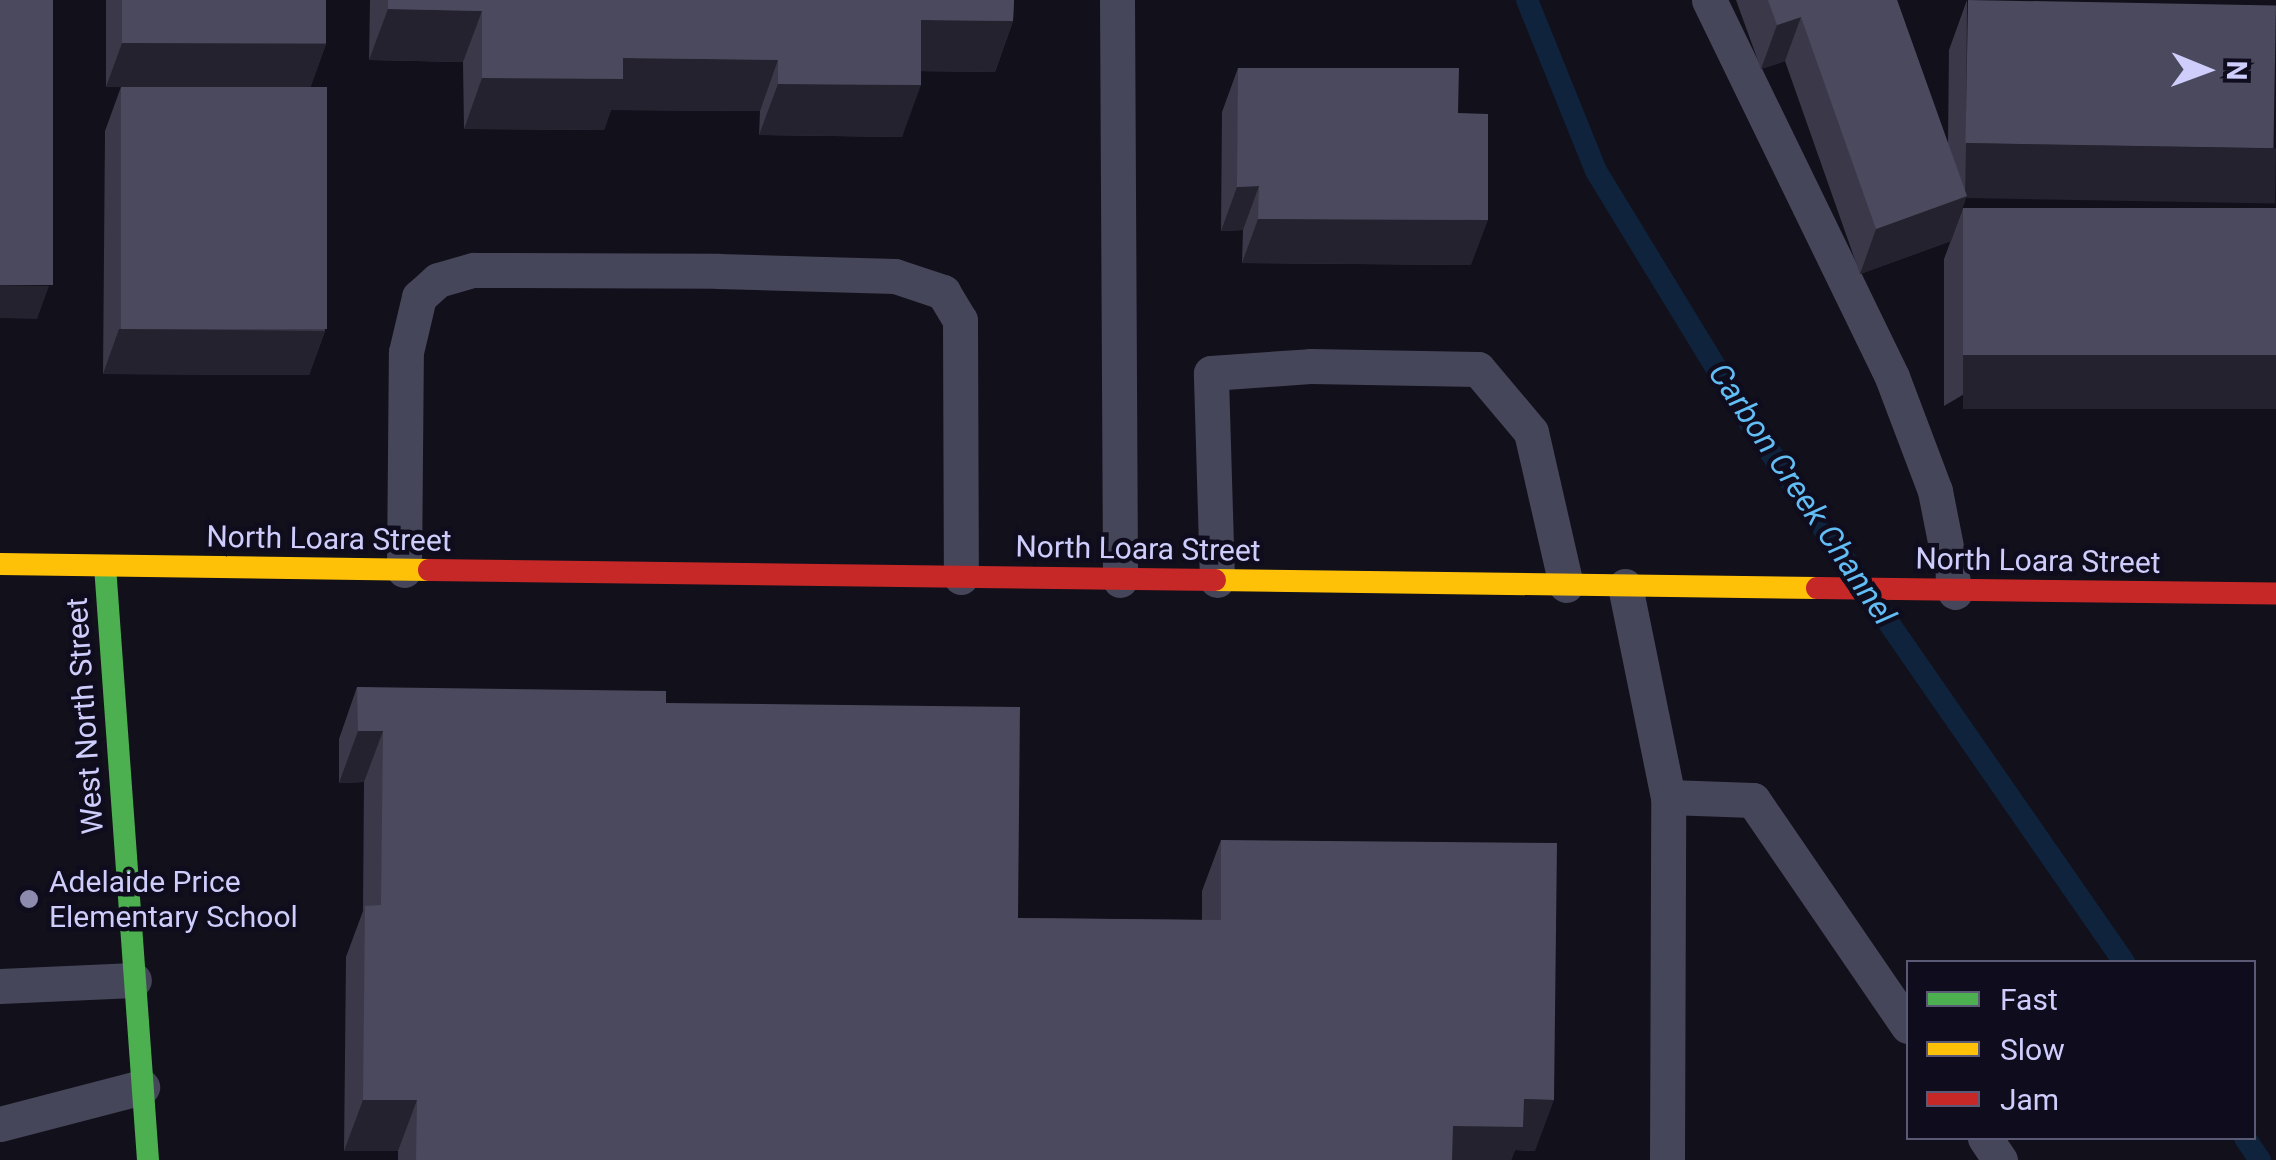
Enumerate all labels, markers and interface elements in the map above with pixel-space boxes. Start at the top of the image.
north arrow [2156,20,2256,120]
text: N [2220,60,2253,81]
water label: Carbon Creek Channel [1700,356,1904,632]
street label: North Loara Street [206,519,452,559]
street label: North Loara Street [1015,529,1261,569]
street label: North Loara Street [1915,541,2161,581]
street label: West North Street [59,596,111,836]
place label: Adelaide Price Elementary School [49,864,298,934]
marker: Adelaide Price Elementary School [18,888,40,910]
legend [1906,960,2256,1140]
text: Fast [2000,982,2058,1017]
text: Slow [2000,1032,2065,1067]
text: Jam [2000,1082,2059,1117]

